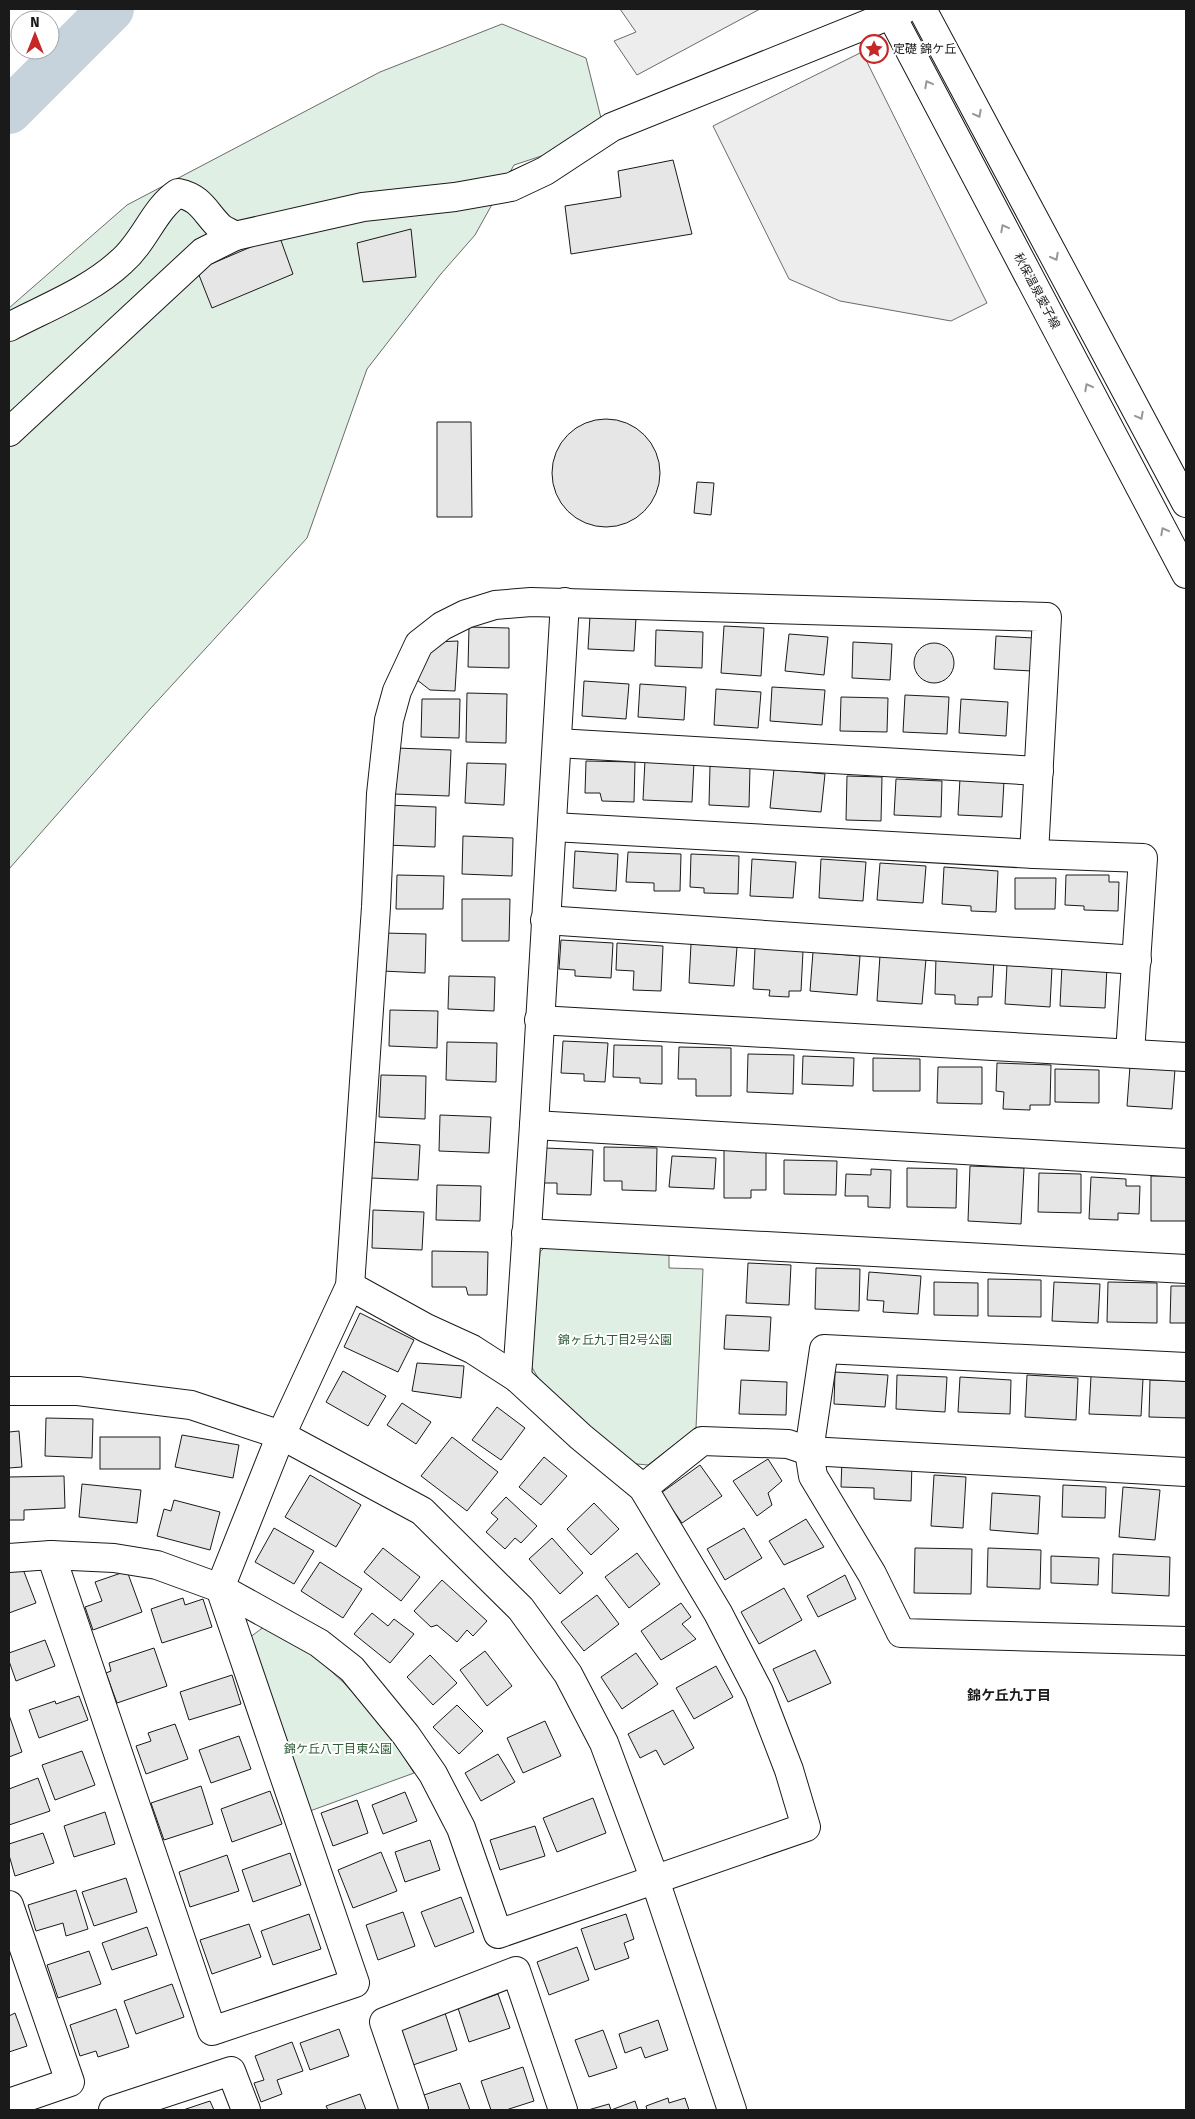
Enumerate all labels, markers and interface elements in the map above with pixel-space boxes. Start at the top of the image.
north arrow [10,10,60,60]
text: N [30,14,40,31]
place icon: 定礎 錦ケ丘 [859,34,889,64]
place label: 定礎 錦ケ丘 [893,42,956,56]
one-way arrow [924,80,934,89]
one-way arrow [972,108,982,117]
one-way arrow [1000,224,1010,233]
street label: 秋保温泉愛子線 [1011,251,1063,331]
one-way arrow [1049,252,1059,261]
one-way arrow [1084,383,1094,392]
one-way arrow [1133,410,1143,419]
one-way arrow [1160,527,1170,536]
park label: 錦ヶ丘九丁目2号公園 [558,1333,672,1347]
district label: 錦ケ丘九丁目 [967,1687,1051,1704]
park label: 錦ケ丘八丁目東公園 [284,1742,392,1756]

